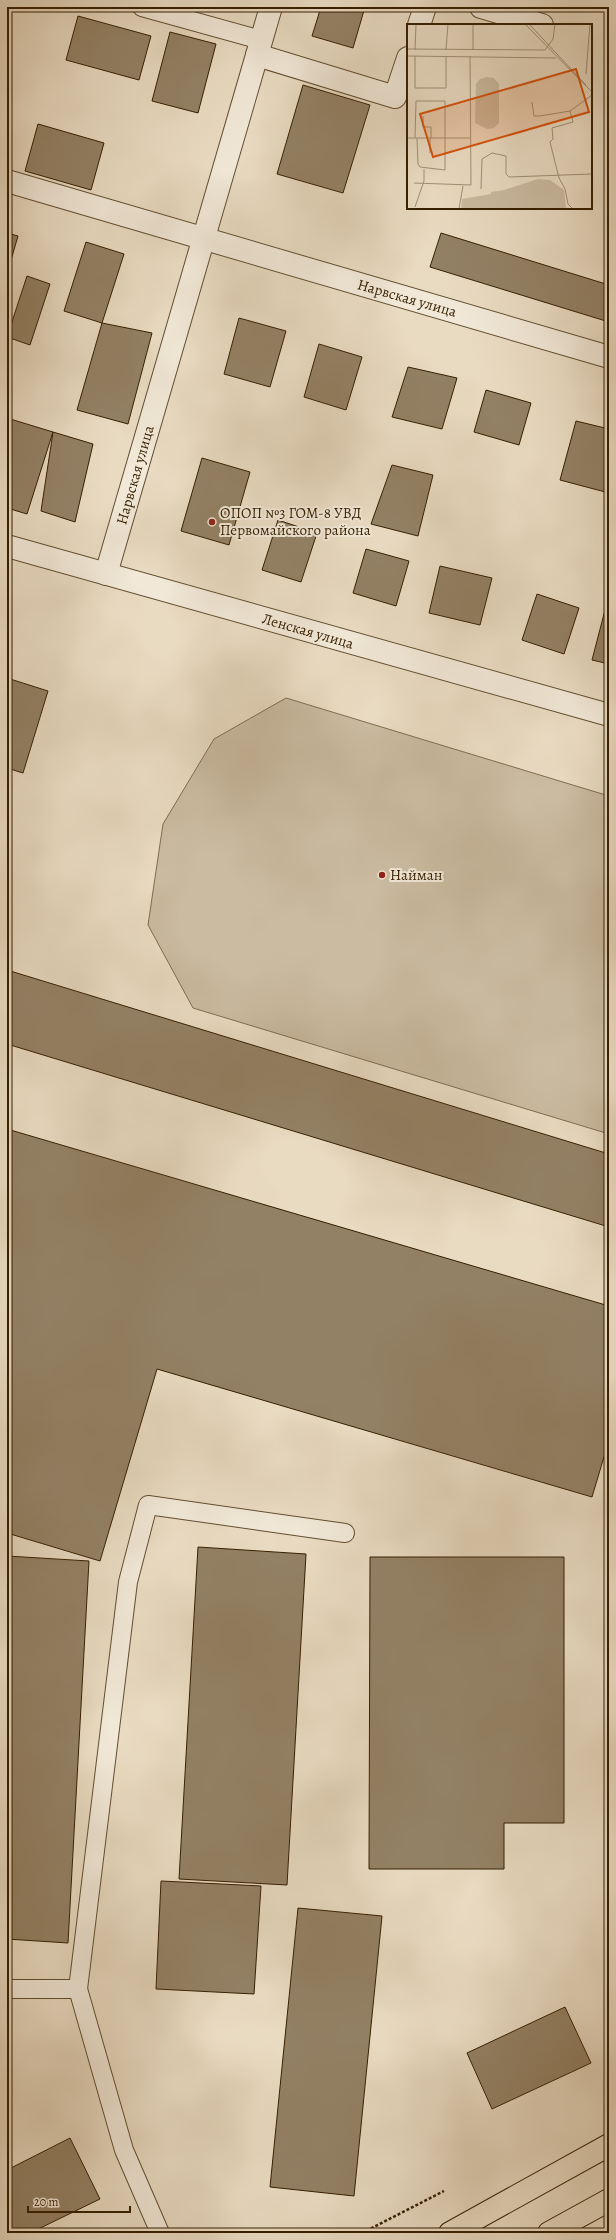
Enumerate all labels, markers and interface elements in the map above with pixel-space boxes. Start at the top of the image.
inset map [407,24,592,209]
street label: Нарвская улица [355,274,459,322]
street label: Нарвская улица [111,423,159,527]
place label: ОПОП №3 ГОМ-8 УВД Первомайского района [220,503,371,540]
marker: ОПОП №3 ГОМ-8 УВД Первомайского района [207,517,217,527]
street label: Ленская улица [260,608,356,654]
place label: Найман [390,865,443,885]
marker: Найман [377,870,387,880]
scale bar [28,2188,130,2214]
text: 20 m [34,2194,58,2210]

